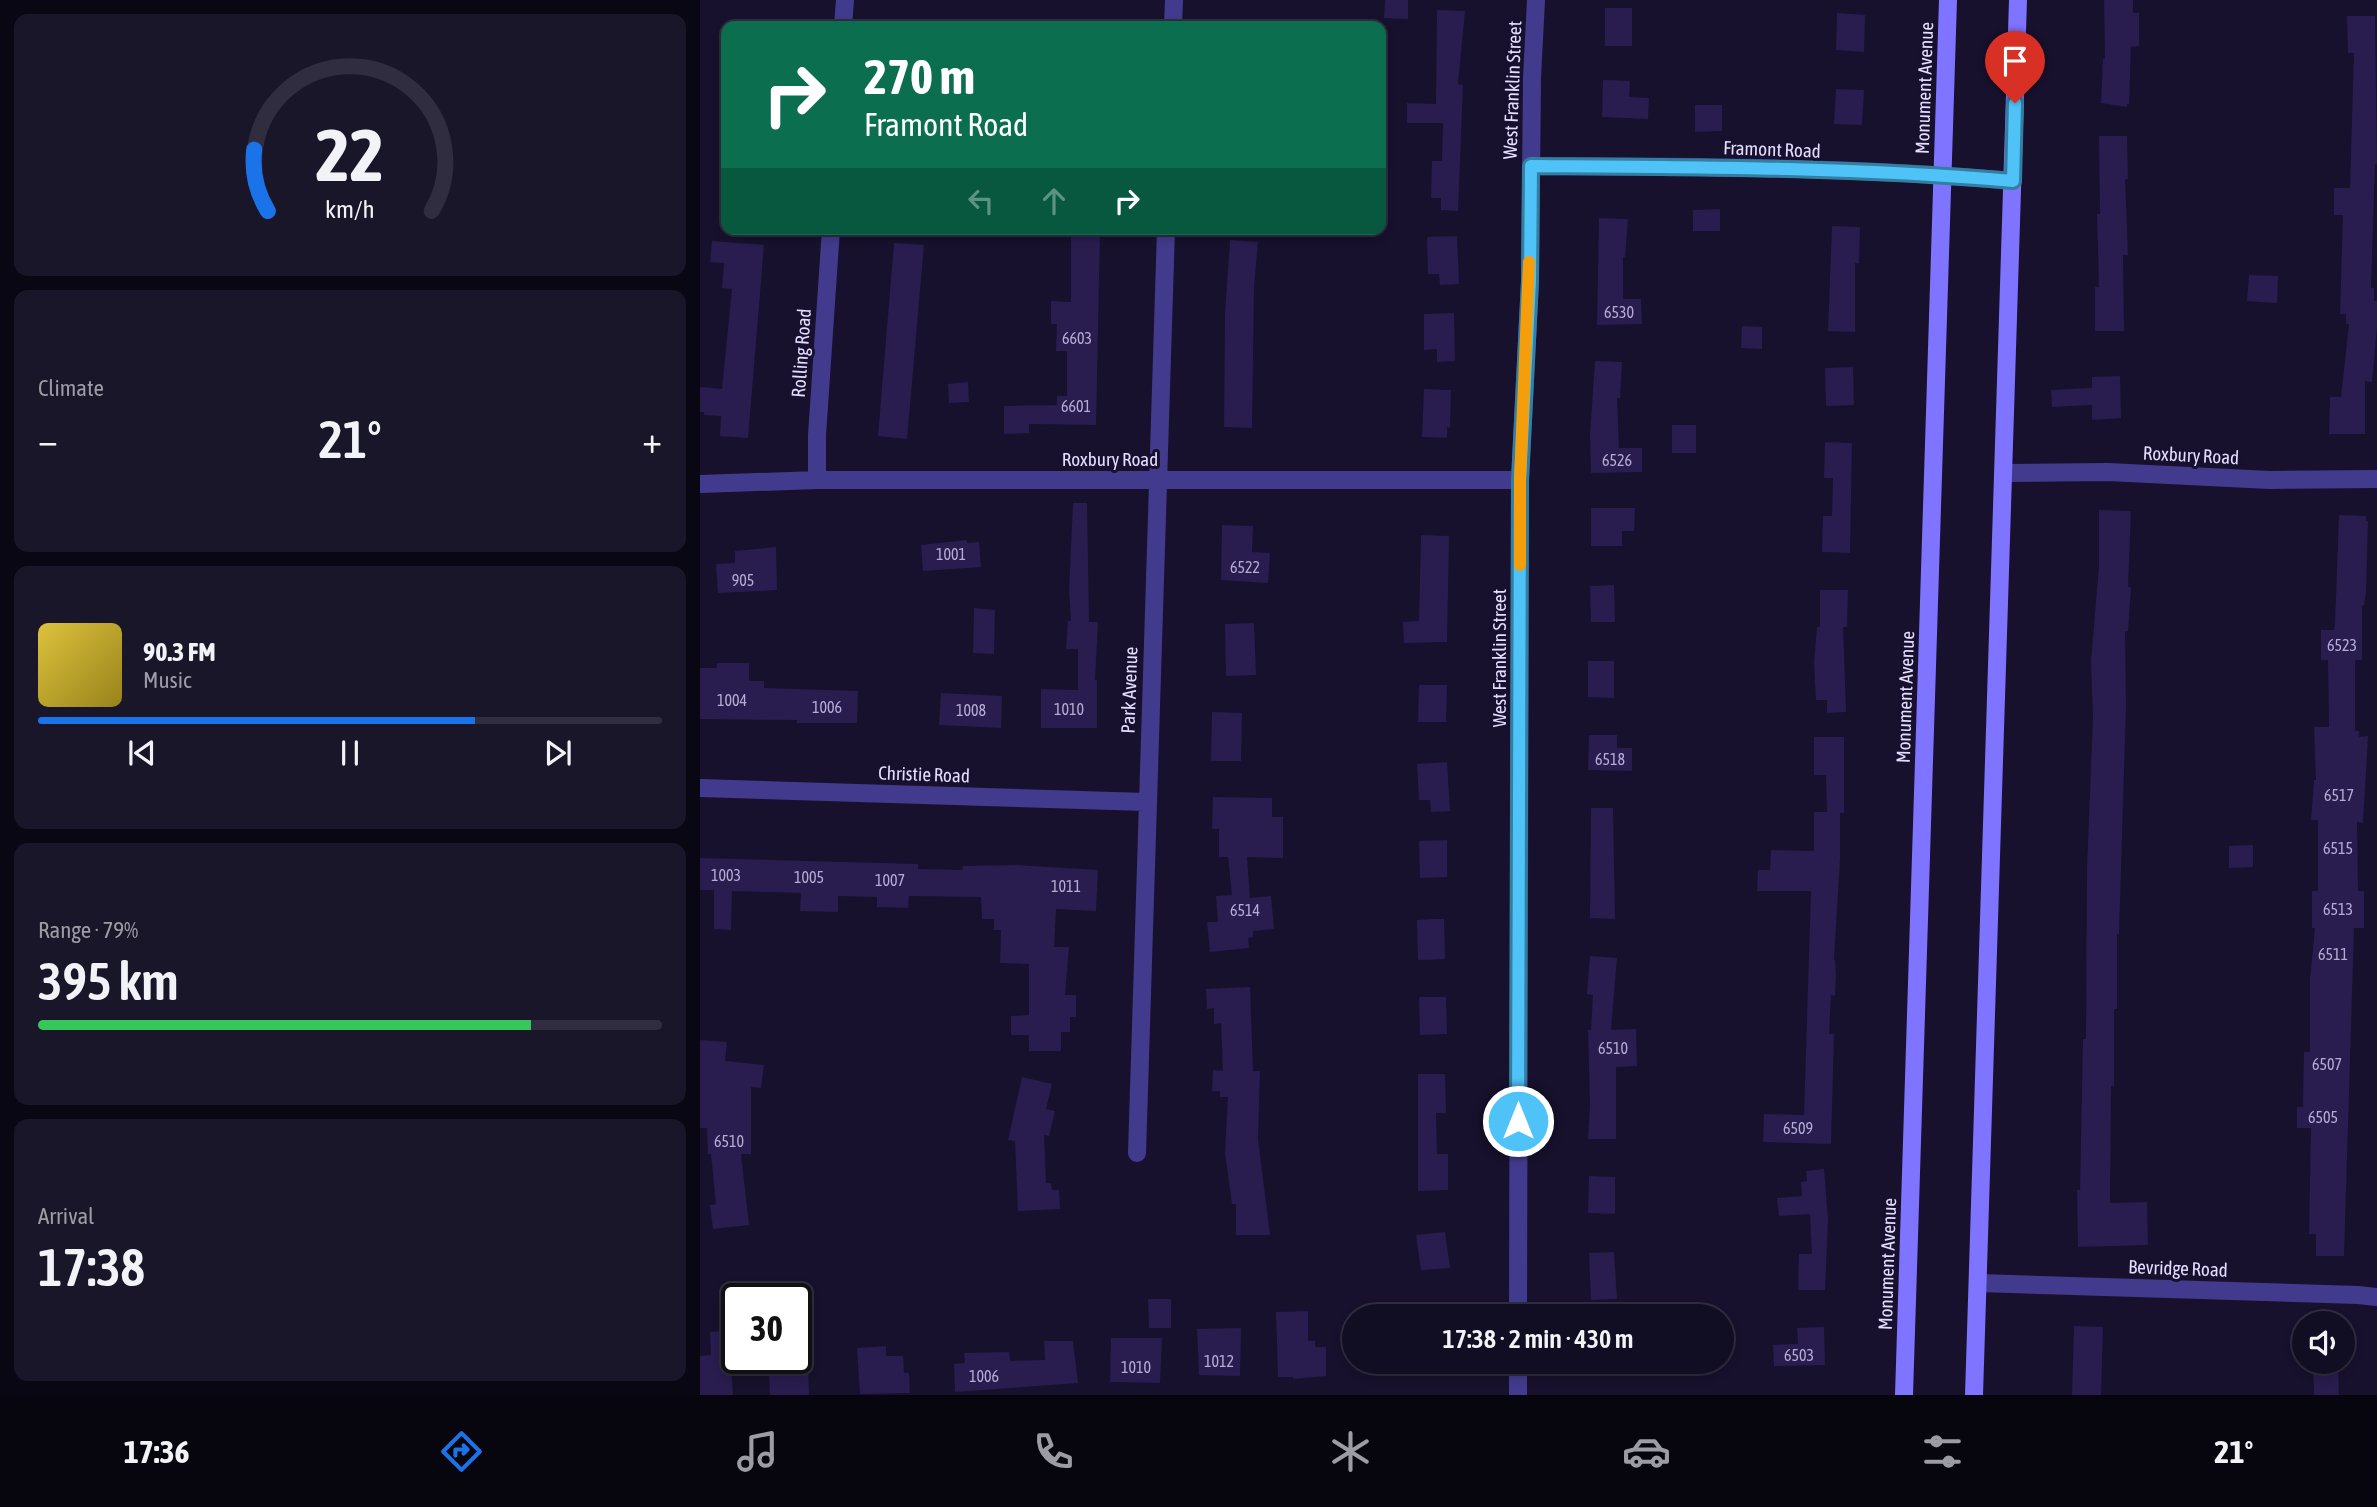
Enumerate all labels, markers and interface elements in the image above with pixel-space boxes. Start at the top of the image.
street label: West Franklin Street [1499,20,1525,160]
street label: Monument Avenue [1911,22,1937,154]
pin [1985,31,2045,103]
icon: arrive [1996,42,2034,80]
text: 270 m [864,48,975,104]
icon: right [749,49,840,140]
text: Framont Road [864,106,1028,143]
text: 22 [316,113,384,196]
street label: Framont Road [1723,136,1821,162]
icon: left [962,182,1000,220]
icon: ahead [1035,182,1073,220]
icon: right [1108,182,1146,220]
text: km/h [325,195,375,223]
house number: 6530 [1604,303,1634,321]
street label: Rolling Road [787,308,815,398]
house number: 6603 [1062,329,1092,347]
text: Climate [38,375,104,401]
house number: 6601 [1061,397,1091,415]
text: 21° [318,409,382,469]
text: − [38,418,58,461]
text: + [642,418,662,461]
street label: Roxbury Road [2142,441,2240,469]
street label: Roxbury Road [1062,448,1158,470]
house number: 6526 [1602,451,1632,469]
house number: 1001 [936,545,966,563]
house number: 6522 [1230,558,1260,576]
house number: 905 [732,571,754,589]
street label: West Franklin Street [1488,589,1510,727]
street label: Monument Avenue [1892,631,1918,763]
house number: 6523 [2327,636,2357,654]
text: 90.3 FM [143,637,216,667]
street label: Park Avenue [1116,646,1142,734]
text: Music [143,667,191,693]
house number: 1004 [717,691,747,709]
house number: 1006 [812,698,842,716]
house number: 1010 [1054,700,1084,718]
house number: 1008 [956,701,986,719]
icon: previous [123,734,161,772]
icon: pause [331,734,369,772]
icon: next [539,734,577,772]
house number: 6518 [1595,750,1625,768]
street label: Christie Road [878,761,970,787]
house number: 6517 [2324,786,2354,804]
house number: 6515 [2323,839,2353,857]
house number: 1003 [711,866,741,884]
house number: 1005 [794,868,824,886]
house number: 1007 [875,871,905,889]
house number: 1011 [1051,877,1081,895]
house number: 6513 [2323,900,2353,918]
house number: 6514 [1230,901,1260,919]
text: Range · 79% [38,917,138,943]
house number: 6511 [2318,945,2348,963]
text: 395 km [38,951,179,1011]
house number: 6510 [1598,1039,1628,1057]
house number: 6507 [2312,1055,2342,1073]
position arrow [1481,1084,1555,1158]
house number: 6505 [2308,1108,2338,1126]
house number: 6509 [1783,1119,1813,1137]
house number: 6510 [714,1132,744,1150]
street label: Monument Avenue [1874,1198,1900,1330]
text: Arrival [38,1203,94,1229]
text: 17:38 [38,1237,145,1297]
street label: Bevridge Road [2128,1255,2228,1281]
speed limit sign: 30 [721,1283,812,1374]
map controls [2292,1311,2355,1374]
button: sound [2292,1311,2355,1374]
text: 17:38 · 2 min · 430 m [1443,1324,1633,1354]
house number: 6503 [1784,1346,1814,1364]
house number: 1012 [1204,1352,1234,1370]
house number: 1010 [1121,1358,1151,1376]
house number: 1006 [969,1367,999,1385]
icon: directions [437,1427,486,1476]
icon: music [733,1427,782,1476]
icon: phone [1029,1427,1078,1476]
icon: climate [1326,1427,1375,1476]
icon: car [1622,1427,1671,1476]
icon: filters [1918,1427,1967,1476]
text: 17:36 [124,1433,189,1470]
text: 21° [2214,1433,2253,1470]

